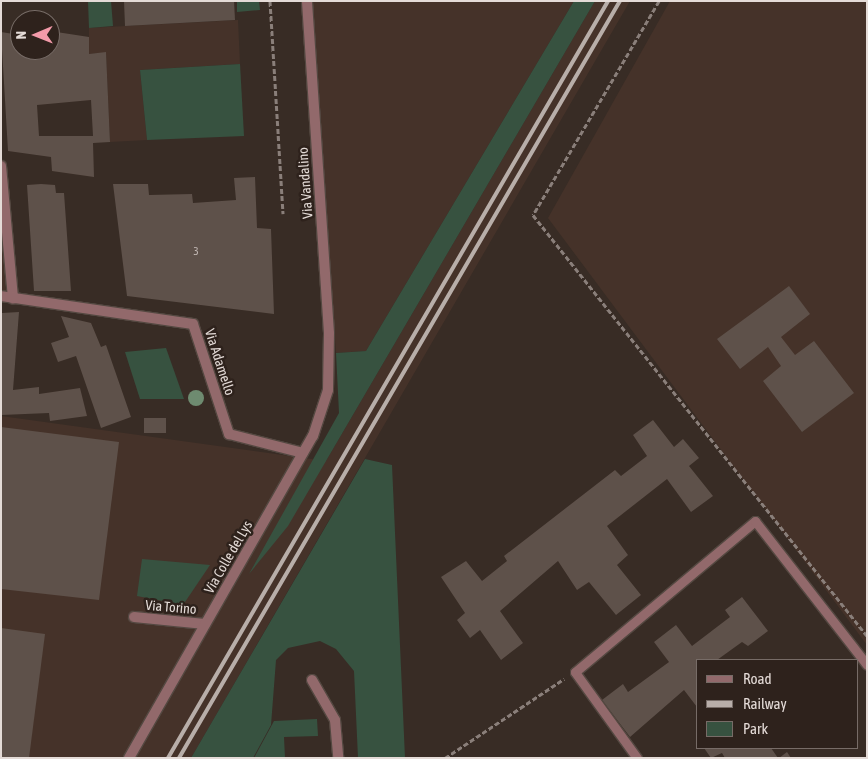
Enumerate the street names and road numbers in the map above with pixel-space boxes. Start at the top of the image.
street label: Via Vandalino [294,147,316,219]
street label: Via Adamello [201,327,239,397]
street label: Via Colle del Lys [200,518,256,596]
street label: Via Torino [145,596,197,618]

